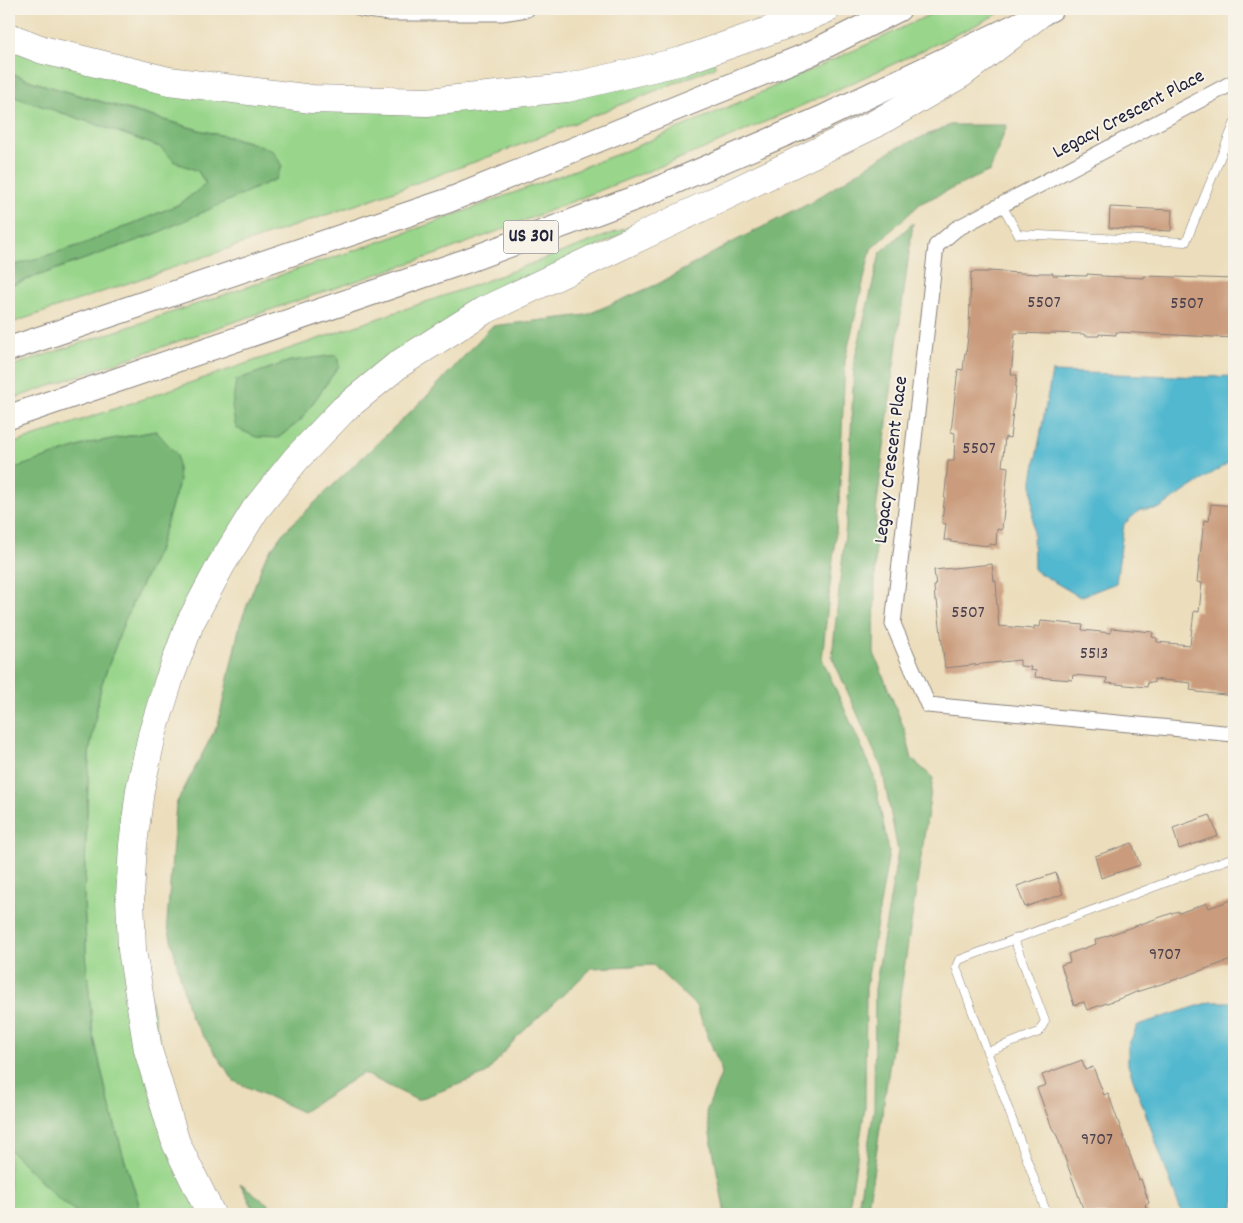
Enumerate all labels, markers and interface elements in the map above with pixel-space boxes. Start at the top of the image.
street label: Legacy Crescent Place [1048,63,1210,167]
road number: US 301 [504,220,558,253]
house number: 5507 [1027,291,1061,316]
house number: 5507 [1170,292,1204,317]
street label: Legacy Crescent Place [868,374,916,545]
house number: 5507 [962,437,996,462]
house number: 5507 [951,601,985,626]
house number: 5513 [1080,642,1108,667]
house number: 9707 [1149,943,1181,968]
house number: 9707 [1081,1128,1113,1153]

